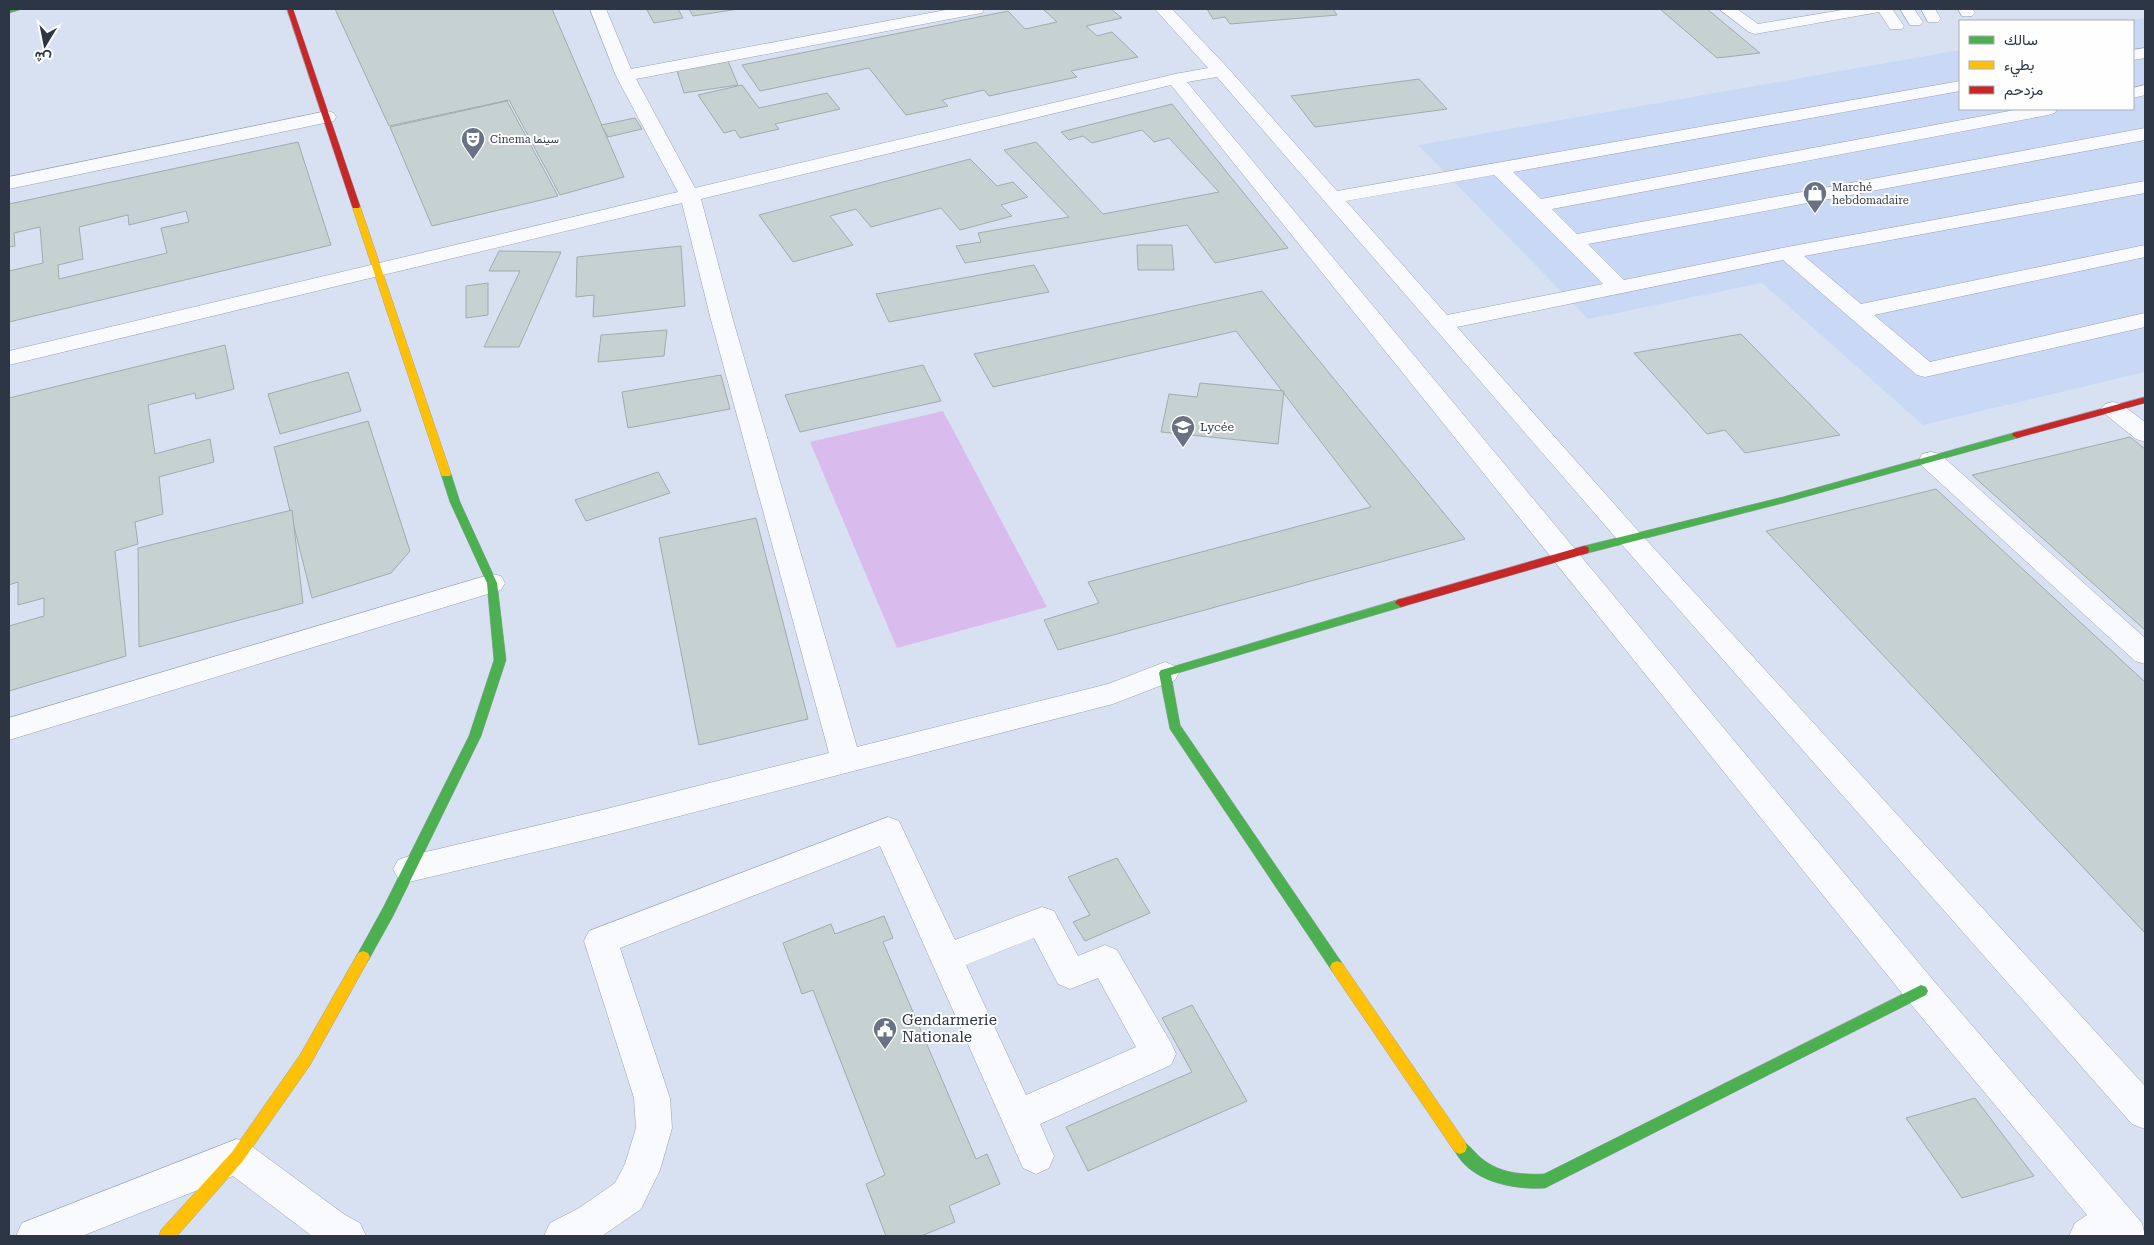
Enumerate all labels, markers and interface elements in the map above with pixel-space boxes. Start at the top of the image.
north arrow [20,20,70,70]
legend [1959,20,2134,110]
text: سالك [2004,31,2038,49]
text: ش [33,47,53,67]
text: بطيء [2004,56,2034,78]
text: مزدحم [2004,81,2043,100]
theatre icon: Cinema سينما [460,126,486,160]
place label: Cinema سينما [490,133,559,146]
shop icon: Marché hebdomadaire [1802,180,1828,214]
place label: Marché hebdomadaire [1832,181,1909,207]
school or university icon: Lycée [1170,414,1196,448]
place label: Lycée [1200,420,1234,434]
place label: Gendarmerie Nationale [902,1011,997,1046]
public building icon: Gendarmerie Nationale [872,1016,898,1050]

